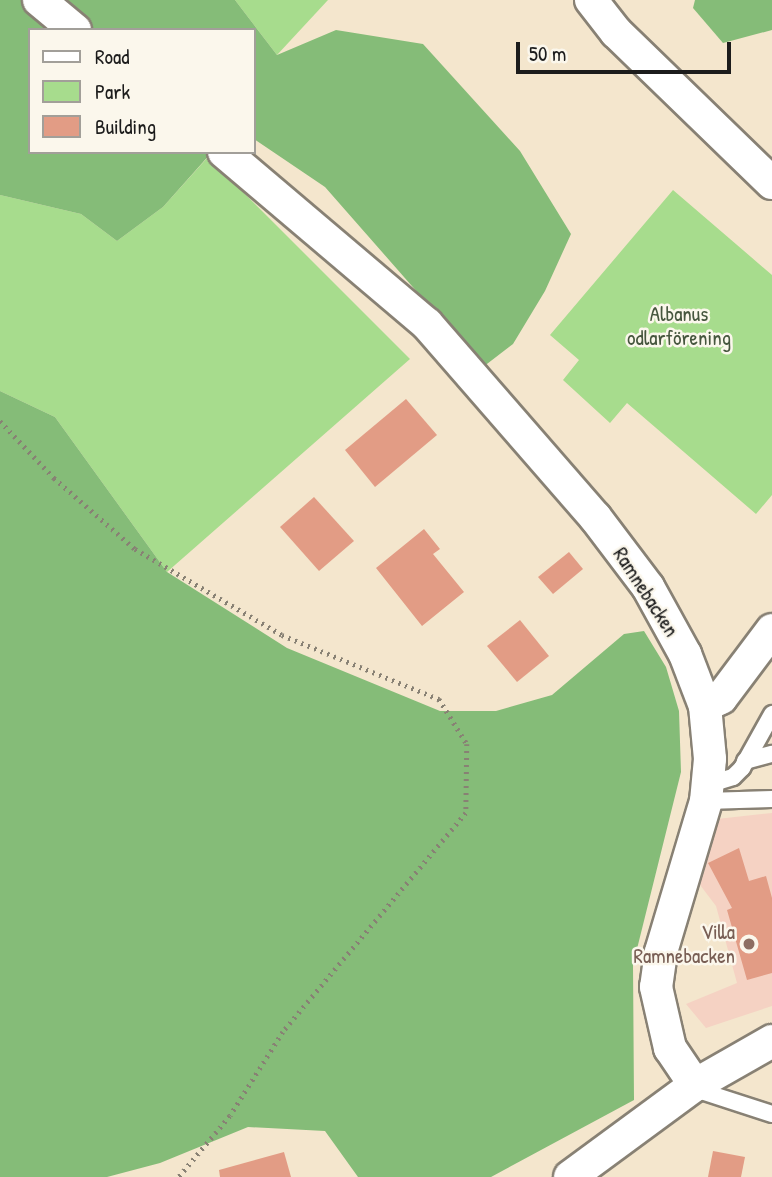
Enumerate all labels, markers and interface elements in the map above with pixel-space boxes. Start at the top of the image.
legend [28,28,256,154]
scale bar [520,28,735,72]
text: 50 m [529,39,566,68]
text: Road [95,42,129,71]
text: Park [95,77,130,106]
text: Building [95,112,156,141]
park label: Albanus odlarförening [627,301,731,351]
street label: Ramnebacken [608,543,684,641]
place label: Villa Ramnebacken [634,919,735,969]
marker: Villa Ramnebacken [741,936,757,952]

